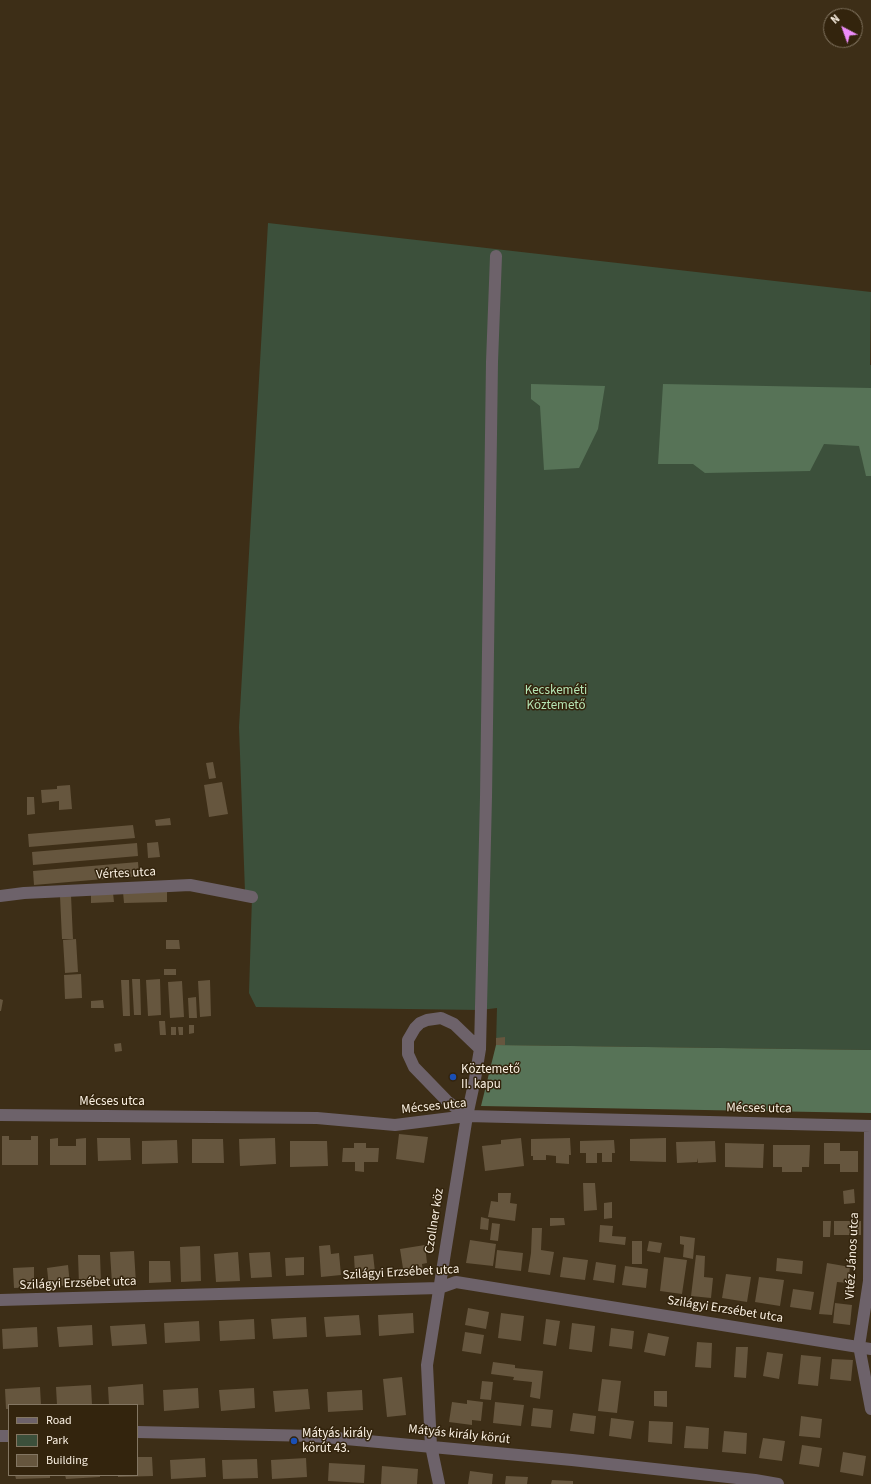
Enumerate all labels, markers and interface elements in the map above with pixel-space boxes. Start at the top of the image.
north arrow [823,8,863,48]
text: N [828,11,843,27]
park label: Kecskeméti Köztemető [525,683,587,714]
street label: Vértes utca [96,865,156,883]
place label: Köztemető II. kapu [461,1062,520,1093]
marker: Köztemető II. kapu [448,1072,458,1082]
street label: Mécses utca [79,1094,145,1110]
street label: Mécses utca [401,1096,467,1118]
street label: Mécses utca [726,1101,792,1117]
street label: Czollner köz [422,1187,448,1255]
street label: Vitéz János utca [843,1212,863,1300]
street label: Szilágyi Erzsébet utca [342,1262,460,1284]
street label: Szilágyi Erzsébet utca [19,1274,137,1294]
street label: Szilágyi Erzsébet utca [666,1293,784,1327]
legend [8,1404,138,1476]
text: Road [46,1412,72,1429]
street label: Mátyás király körút [407,1422,511,1448]
place label: Mátyás király körút 43. [302,1426,372,1457]
text: Park [46,1432,68,1449]
marker: Mátyás király körút 43. [289,1436,299,1446]
text: Building [46,1452,88,1469]

